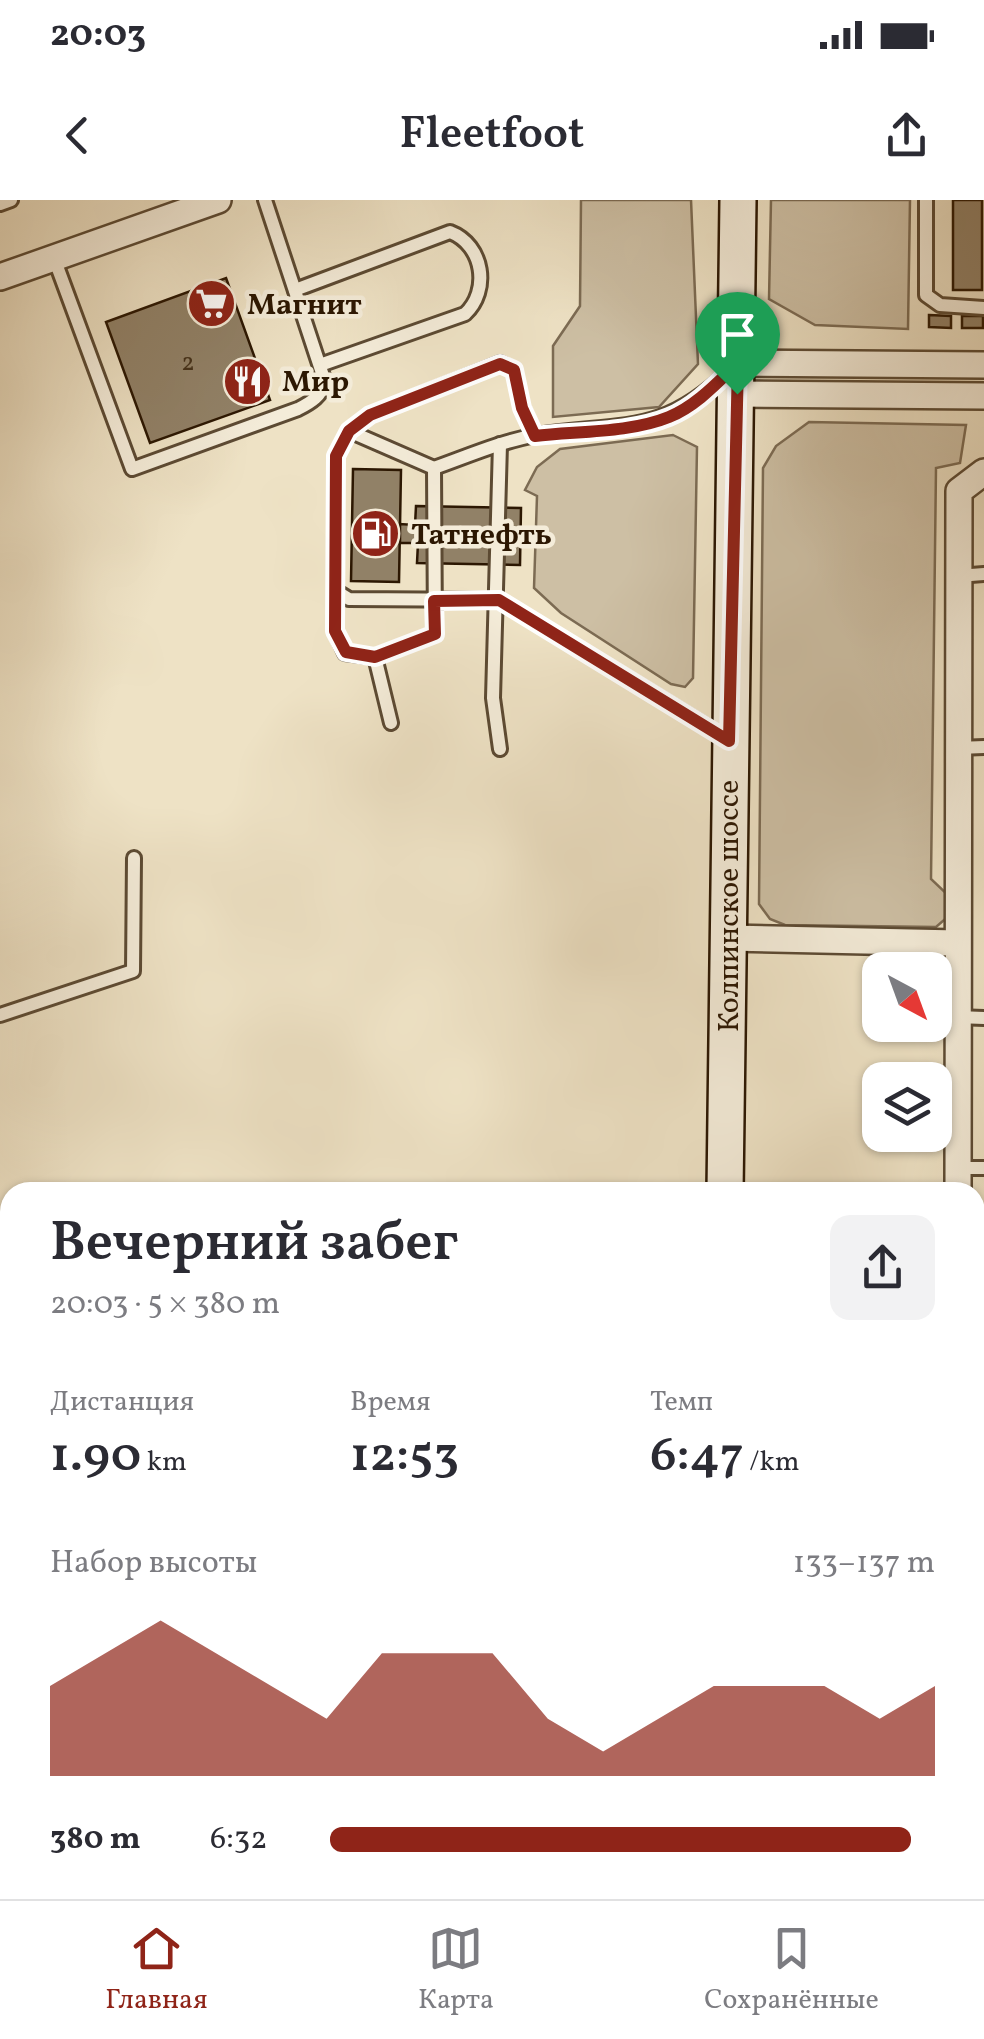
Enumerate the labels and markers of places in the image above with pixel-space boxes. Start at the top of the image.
supermarket icon: Магнит [186,278,238,330]
place label: Магнит [247,285,362,327]
pin [695,292,780,395]
restaurant icon: Мир [221,355,273,407]
place label: Мир [282,362,349,404]
fuel station icon: Татнефть [350,508,402,560]
place label: Татнефть [411,515,552,557]

